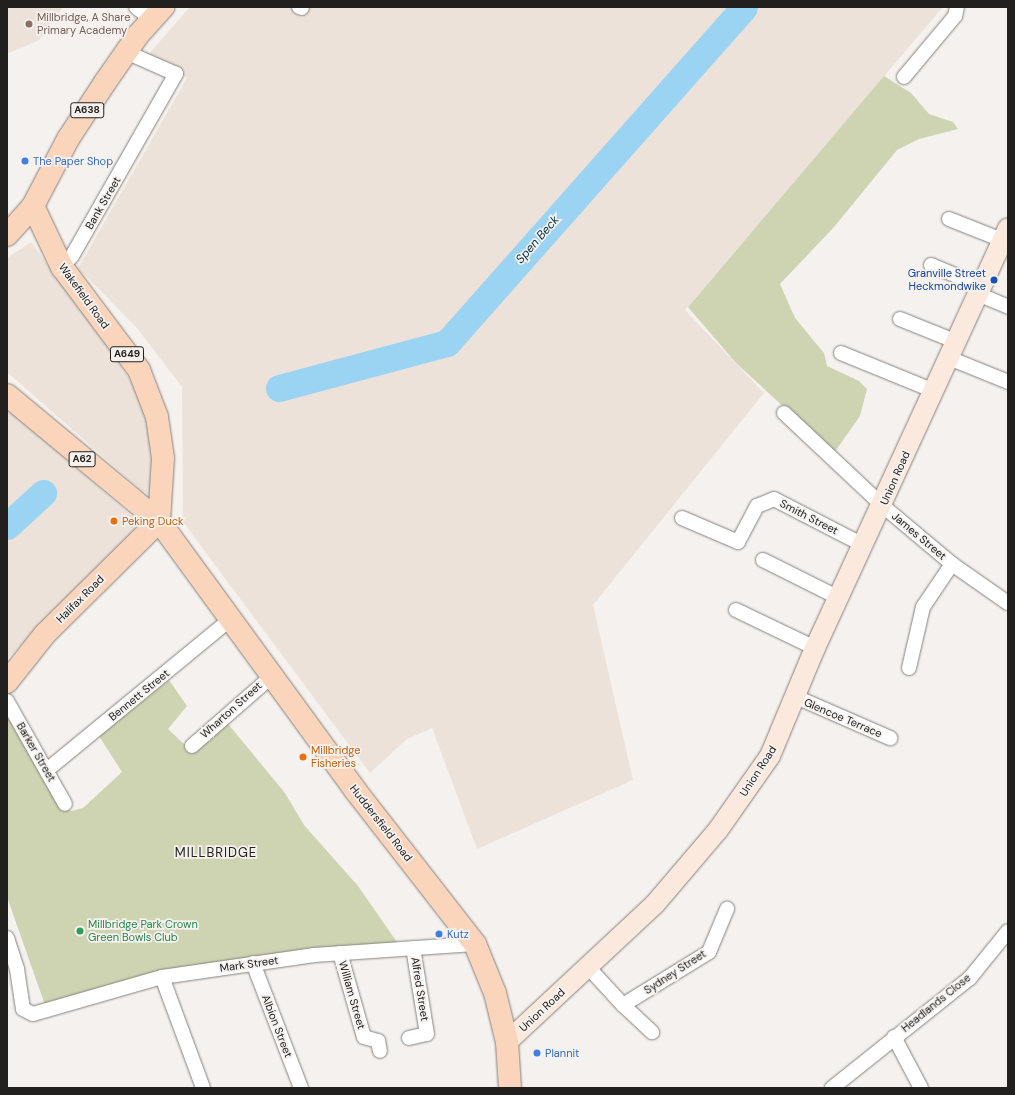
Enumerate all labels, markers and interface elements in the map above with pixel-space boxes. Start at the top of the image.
place label: Millbridge, A Share Primary Academy [37,11,130,37]
marker: Millbridge, A Share Primary Academy [24,19,34,29]
road number: A638 [70,102,104,118]
place label: The Paper Shop [33,154,113,168]
marker: The Paper Shop [20,156,30,166]
street label: Bank Street [83,174,123,232]
water label: Spen Beck [513,213,563,267]
street label: Wakefield Road [56,261,112,331]
place label: Granville Street Heckmondwike [908,267,986,293]
marker: Granville Street Heckmondwike [989,275,999,285]
road number: A649 [110,346,144,362]
street label: Union Road [877,449,913,507]
road number: A62 [68,451,96,467]
street label: Smith Street [778,497,840,537]
street label: James Street [889,509,949,563]
place label: Peking Duck [122,514,184,528]
marker: Peking Duck [109,516,119,526]
street label: Halifax Road [53,572,107,626]
street label: Bennett Street [106,666,172,724]
street label: Wharton Street [198,679,264,741]
street label: Glencoe Terrace [802,696,884,740]
street label: Barker Street [14,720,58,784]
street label: Union Road [737,743,779,799]
place label: Millbridge Fisheries [311,744,360,770]
marker: Millbridge Fisheries [298,752,308,762]
street label: Huddersfield Road [347,782,415,864]
district label: MILLBRIDGE [175,845,257,861]
place label: Millbridge Park Crown Green Bowls Club [88,918,198,944]
marker: Millbridge Park Crown Green Bowls Club [75,926,85,936]
place label: Kutz [447,927,469,941]
marker: Kutz [434,929,444,939]
street label: Sydney Street [641,947,709,997]
street label: Mark Street [219,953,279,975]
street label: Alfred Street [408,956,432,1022]
street label: William Street [336,959,368,1031]
street label: Headlands Close [899,971,973,1035]
street label: Union Road [516,986,568,1034]
street label: Albion Street [259,993,295,1059]
place label: Plannit [545,1046,579,1060]
marker: Plannit [532,1048,542,1058]

